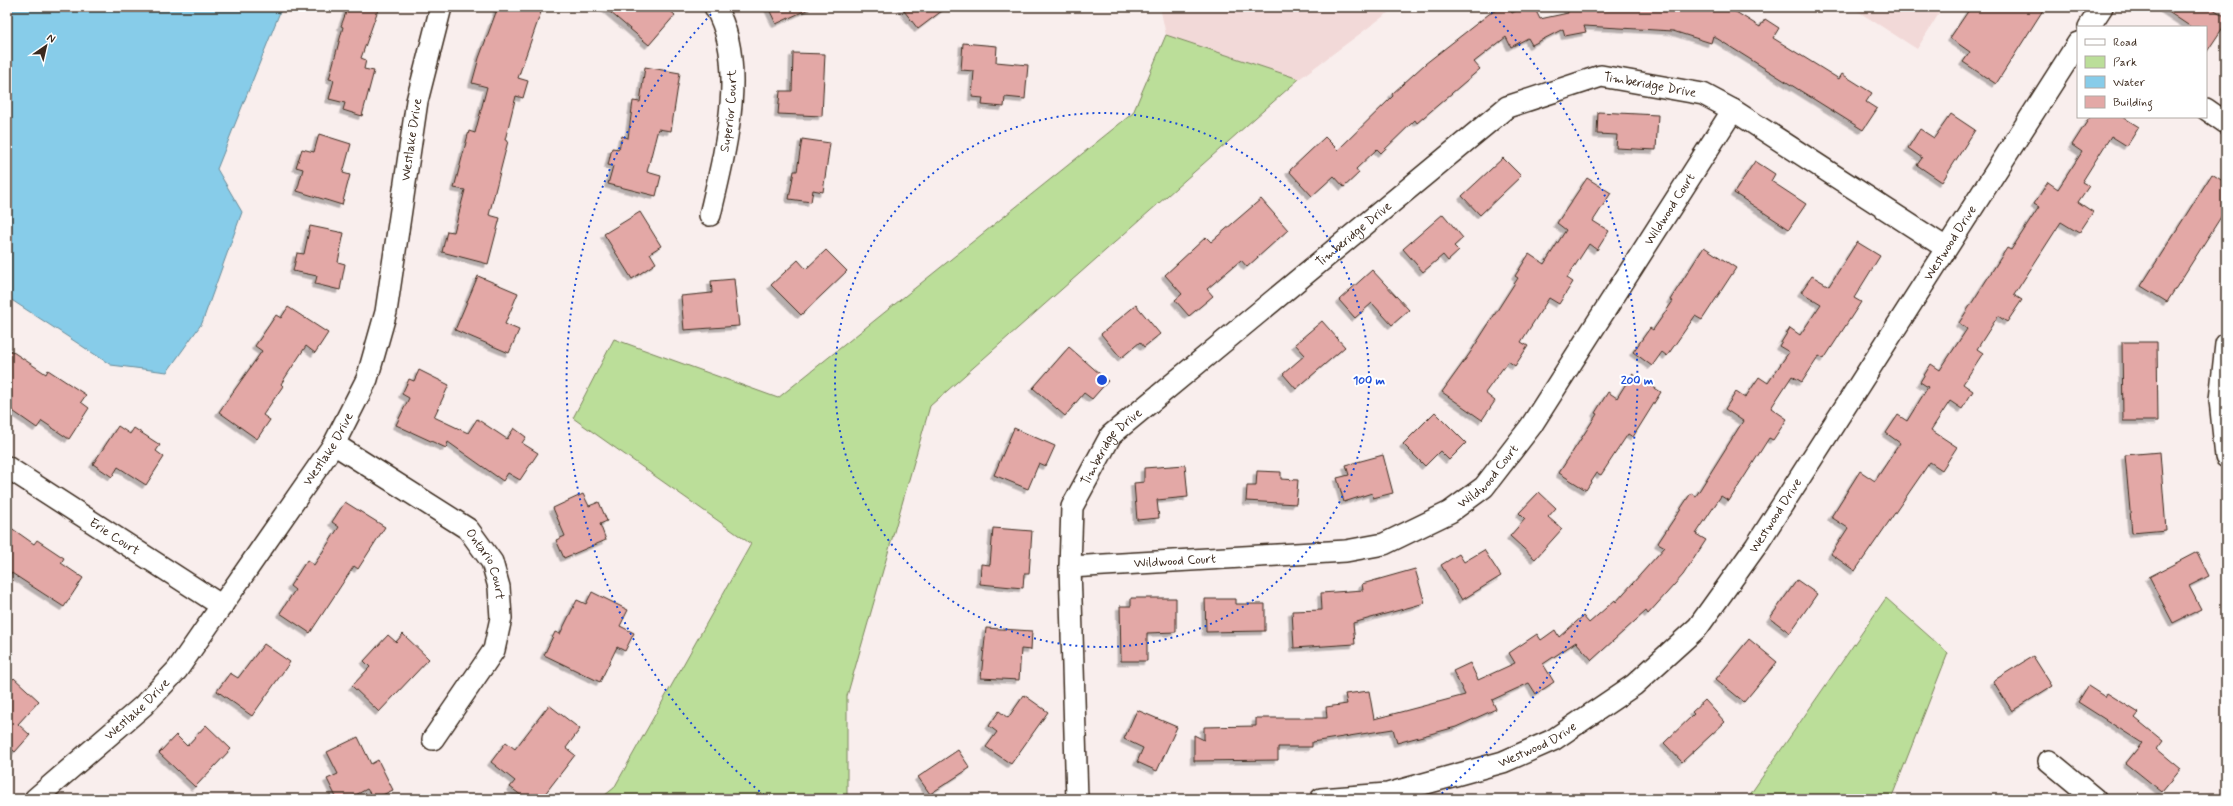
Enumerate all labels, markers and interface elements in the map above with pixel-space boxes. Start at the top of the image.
north arrow [26,26,66,66]
legend [2077,26,2207,118]
text: N [44,31,58,46]
text: Road [2113,35,2137,51]
text: Park [2113,55,2137,71]
street label: Timberidge Drive [1602,68,1698,101]
street label: Superior Court [716,69,741,153]
text: Water [2113,75,2145,91]
text: Building [2113,95,2153,112]
street label: Westlake Drive [397,97,426,182]
street label: Wildwood Court [1640,170,1699,248]
street label: Timberidge Drive [1312,198,1395,271]
street label: Westwood Drive [1920,202,1980,284]
centre of rings [1095,373,1109,387]
text: 100 m [1353,373,1386,389]
text: 200 m [1621,373,1654,389]
street label: Timberidge Drive [1077,404,1146,488]
street label: Westlake Drive [299,409,357,489]
street label: Wildwood Court [1454,441,1522,512]
street label: Westwood Drive [1745,475,1806,557]
street label: Erie Court [86,514,143,559]
street label: Ontario Court [462,525,508,600]
street label: Wildwood Court [1133,550,1217,572]
street label: Westlake Drive [101,675,173,744]
street label: Westwood Drive [1495,718,1580,772]

